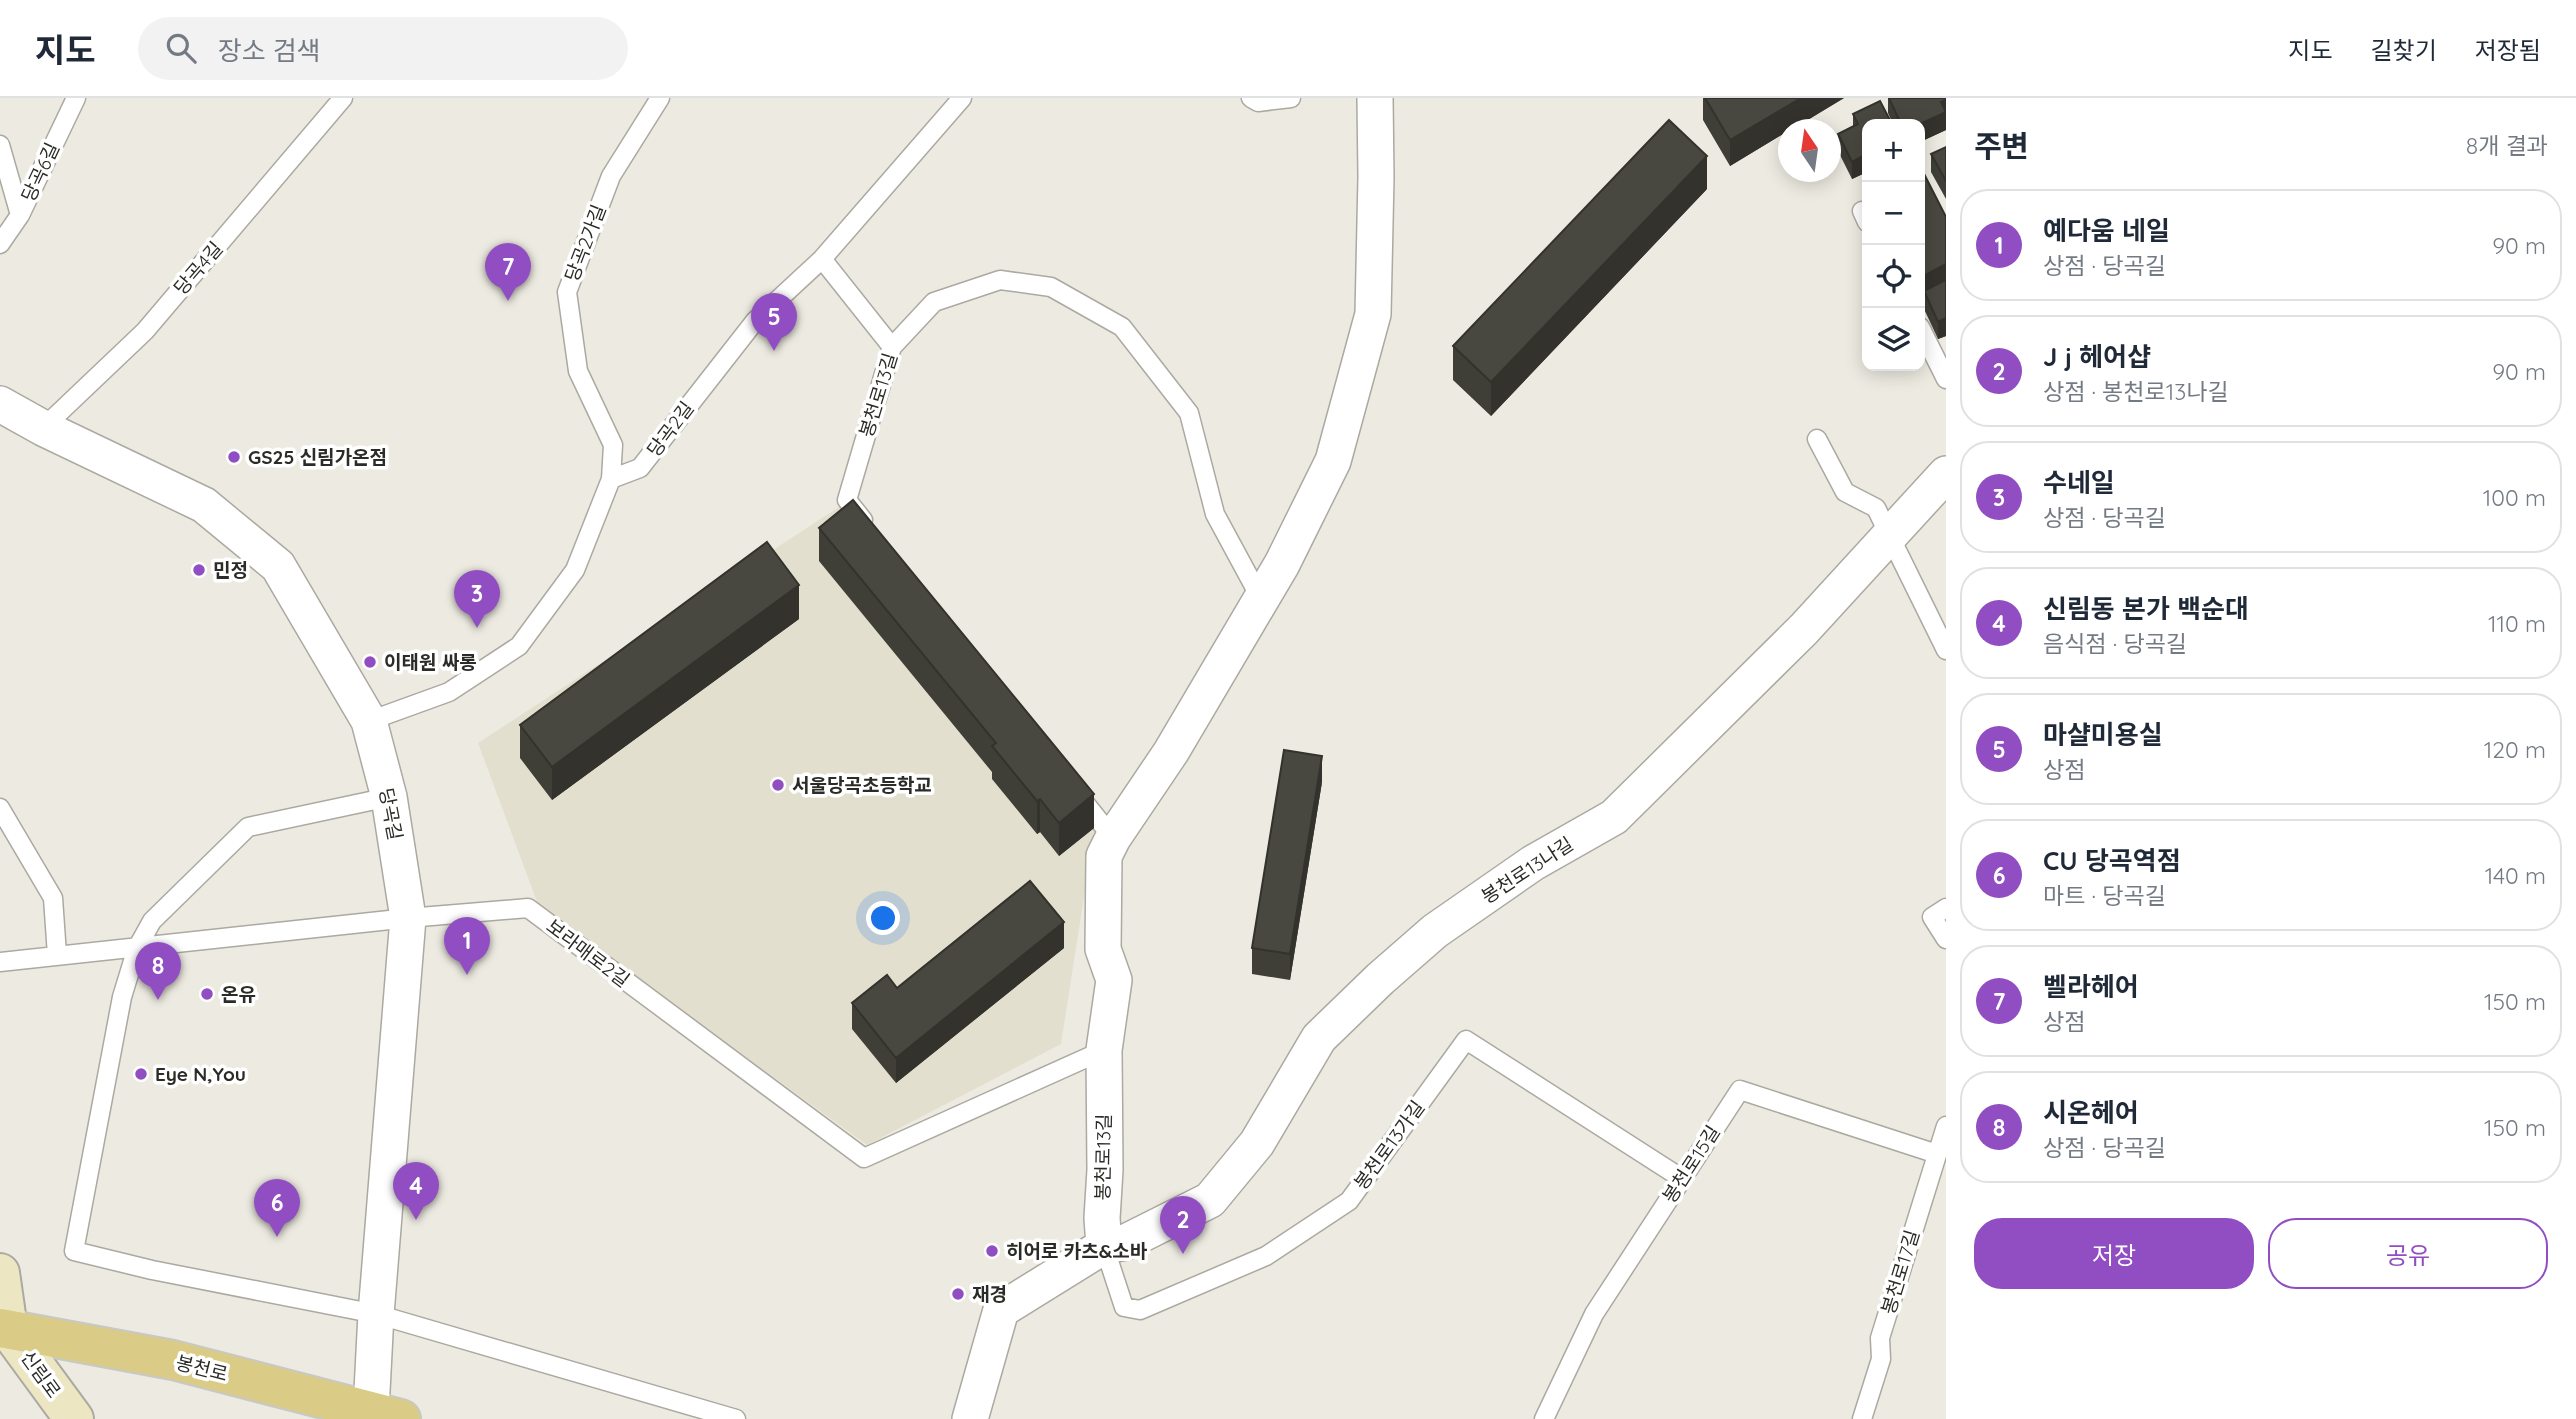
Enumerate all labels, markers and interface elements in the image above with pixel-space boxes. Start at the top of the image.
search box [138,17,628,80]
text: 지도 [35,29,96,70]
icon: search [162,29,200,67]
text: 장소 검색 [218,34,321,67]
text: 지도 [2288,35,2333,65]
text: 길찾기 [2371,35,2437,65]
text: 저장됨 [2475,35,2541,65]
north arrow [1778,119,1841,182]
map controls [1862,119,1925,371]
button: + [1862,119,1925,182]
text: 주변 [1974,127,2029,165]
text: 8개 결과 [2466,131,2548,160]
street label: 당곡6길 [16,139,64,205]
button: − [1862,182,1925,245]
street label: 당곡2가길 [559,201,611,285]
text: 예다움 네일 [2043,214,2170,247]
text: 1 [1995,231,2003,260]
text: 90 m [2492,231,2546,260]
street label: 당곡4길 [168,237,228,299]
pin: 7 [485,243,531,301]
button: locate [1862,245,1925,308]
text: 상점 · 당곡길 [2043,251,2166,280]
pin: 5 [751,293,797,351]
button: layers [1862,308,1925,371]
text: J j 헤어샵 [2043,340,2151,373]
street label: 봉천로13길 [854,350,902,440]
text: 2 [1992,357,2006,386]
text: 90 m [2492,357,2546,386]
text: 상점 · 봉천로13나길 [2043,377,2229,406]
street label: 당곡2길 [641,397,699,461]
place label: GS25 신림가온점 [248,445,387,469]
marker: GS25 신림가온점 [226,449,242,465]
text: 수네일 [2043,466,2115,499]
text: 3 [1993,483,2005,512]
text: 100 m [2483,483,2546,512]
text: 상점 · 당곡길 [2043,503,2166,532]
place label: 민정 [213,558,248,582]
marker: 민정 [191,562,207,578]
pin: 3 [454,570,500,628]
text: 신림동 본가 백순대 [2043,592,2249,625]
text: 4 [1992,609,2006,638]
text: 110 m [2488,609,2546,638]
text: 음식점 · 당곡길 [2043,629,2187,658]
place label: 이태원 싸롱 [384,650,477,674]
marker: 이태원 싸롱 [362,654,378,670]
text: 마샬미용실 [2043,718,2163,751]
text: 5 [1992,735,2006,764]
text: 120 m [2484,735,2546,764]
text: 상점 [2043,755,2085,784]
place label: 서울당곡초등학교 [792,773,932,797]
marker: 서울당곡초등학교 [770,777,786,793]
street label: 당곡길 [374,786,408,842]
street label: 봉천로13나길 [1477,832,1577,908]
text: CU 당곡역점 [2043,844,2181,877]
text: 6 [1993,861,2005,890]
text: 140 m [2485,861,2546,890]
text: 마트 · 당곡길 [2043,881,2166,910]
your location [866,901,900,935]
street label: 보라매로2길 [542,914,634,992]
pin: 1 [444,917,490,975]
pin: 8 [135,942,181,1000]
text: 벨라헤어 [2043,970,2139,1003]
place label: 온유 [221,982,256,1006]
marker: 온유 [199,986,215,1002]
text: 7 [1993,987,2005,1016]
text: 150 m [2484,987,2546,1016]
text: 상점 [2043,1007,2085,1036]
place label: Eye N,You [155,1062,246,1086]
marker: Eye N,You [133,1066,149,1082]
street label: 봉천로13가길 [1349,1096,1429,1194]
text: 시온헤어 [2043,1096,2139,1129]
street label: 봉천로13길 [1090,1113,1116,1201]
text: 8 [1993,1113,2005,1142]
text: 150 m [2484,1113,2546,1142]
street label: 봉천로15길 [1657,1121,1725,1207]
text: 상점 · 당곡길 [2043,1133,2166,1162]
pin: 4 [393,1162,439,1220]
pin: 6 [254,1179,300,1237]
pin: 2 [1160,1196,1206,1254]
button: 저장 [1974,1218,2254,1289]
button: 공유 [2268,1218,2548,1289]
street label: 봉천로17길 [1876,1227,1924,1317]
place label: 히어로 카츠&소바 [1006,1239,1148,1263]
marker: 히어로 카츠&소바 [984,1243,1000,1259]
place label: 재경 [972,1282,1007,1306]
marker: 재경 [950,1286,966,1302]
street label: 신림로 [16,1346,66,1402]
street label: 봉천로 [174,1350,230,1386]

